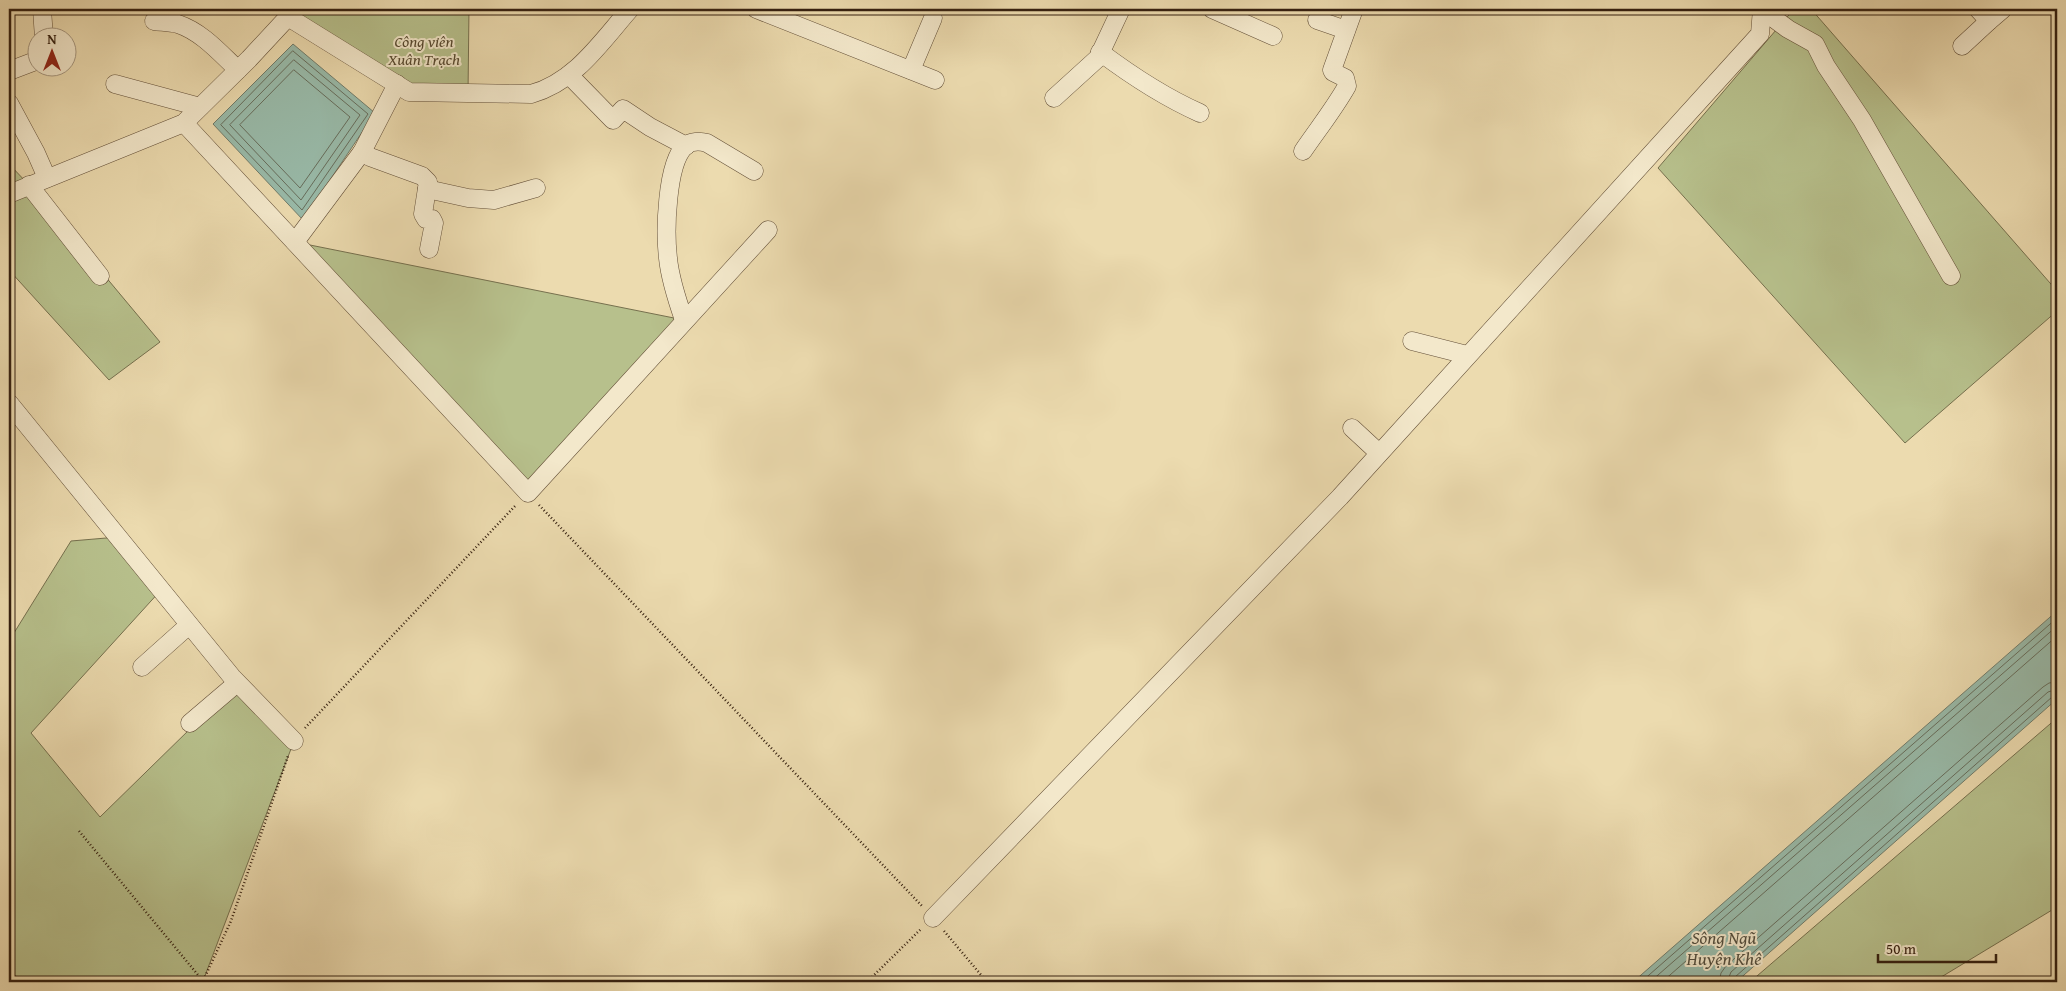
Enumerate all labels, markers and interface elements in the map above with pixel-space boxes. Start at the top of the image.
north arrow [28,28,78,78]
text: N [47,29,57,49]
park label: Công viên Xuân Trạch [387,29,460,71]
water label: Sông Ngũ Huyện Khê [1686,924,1762,972]
scale bar [1878,931,1996,963]
text: 50 m [1886,938,1917,959]

